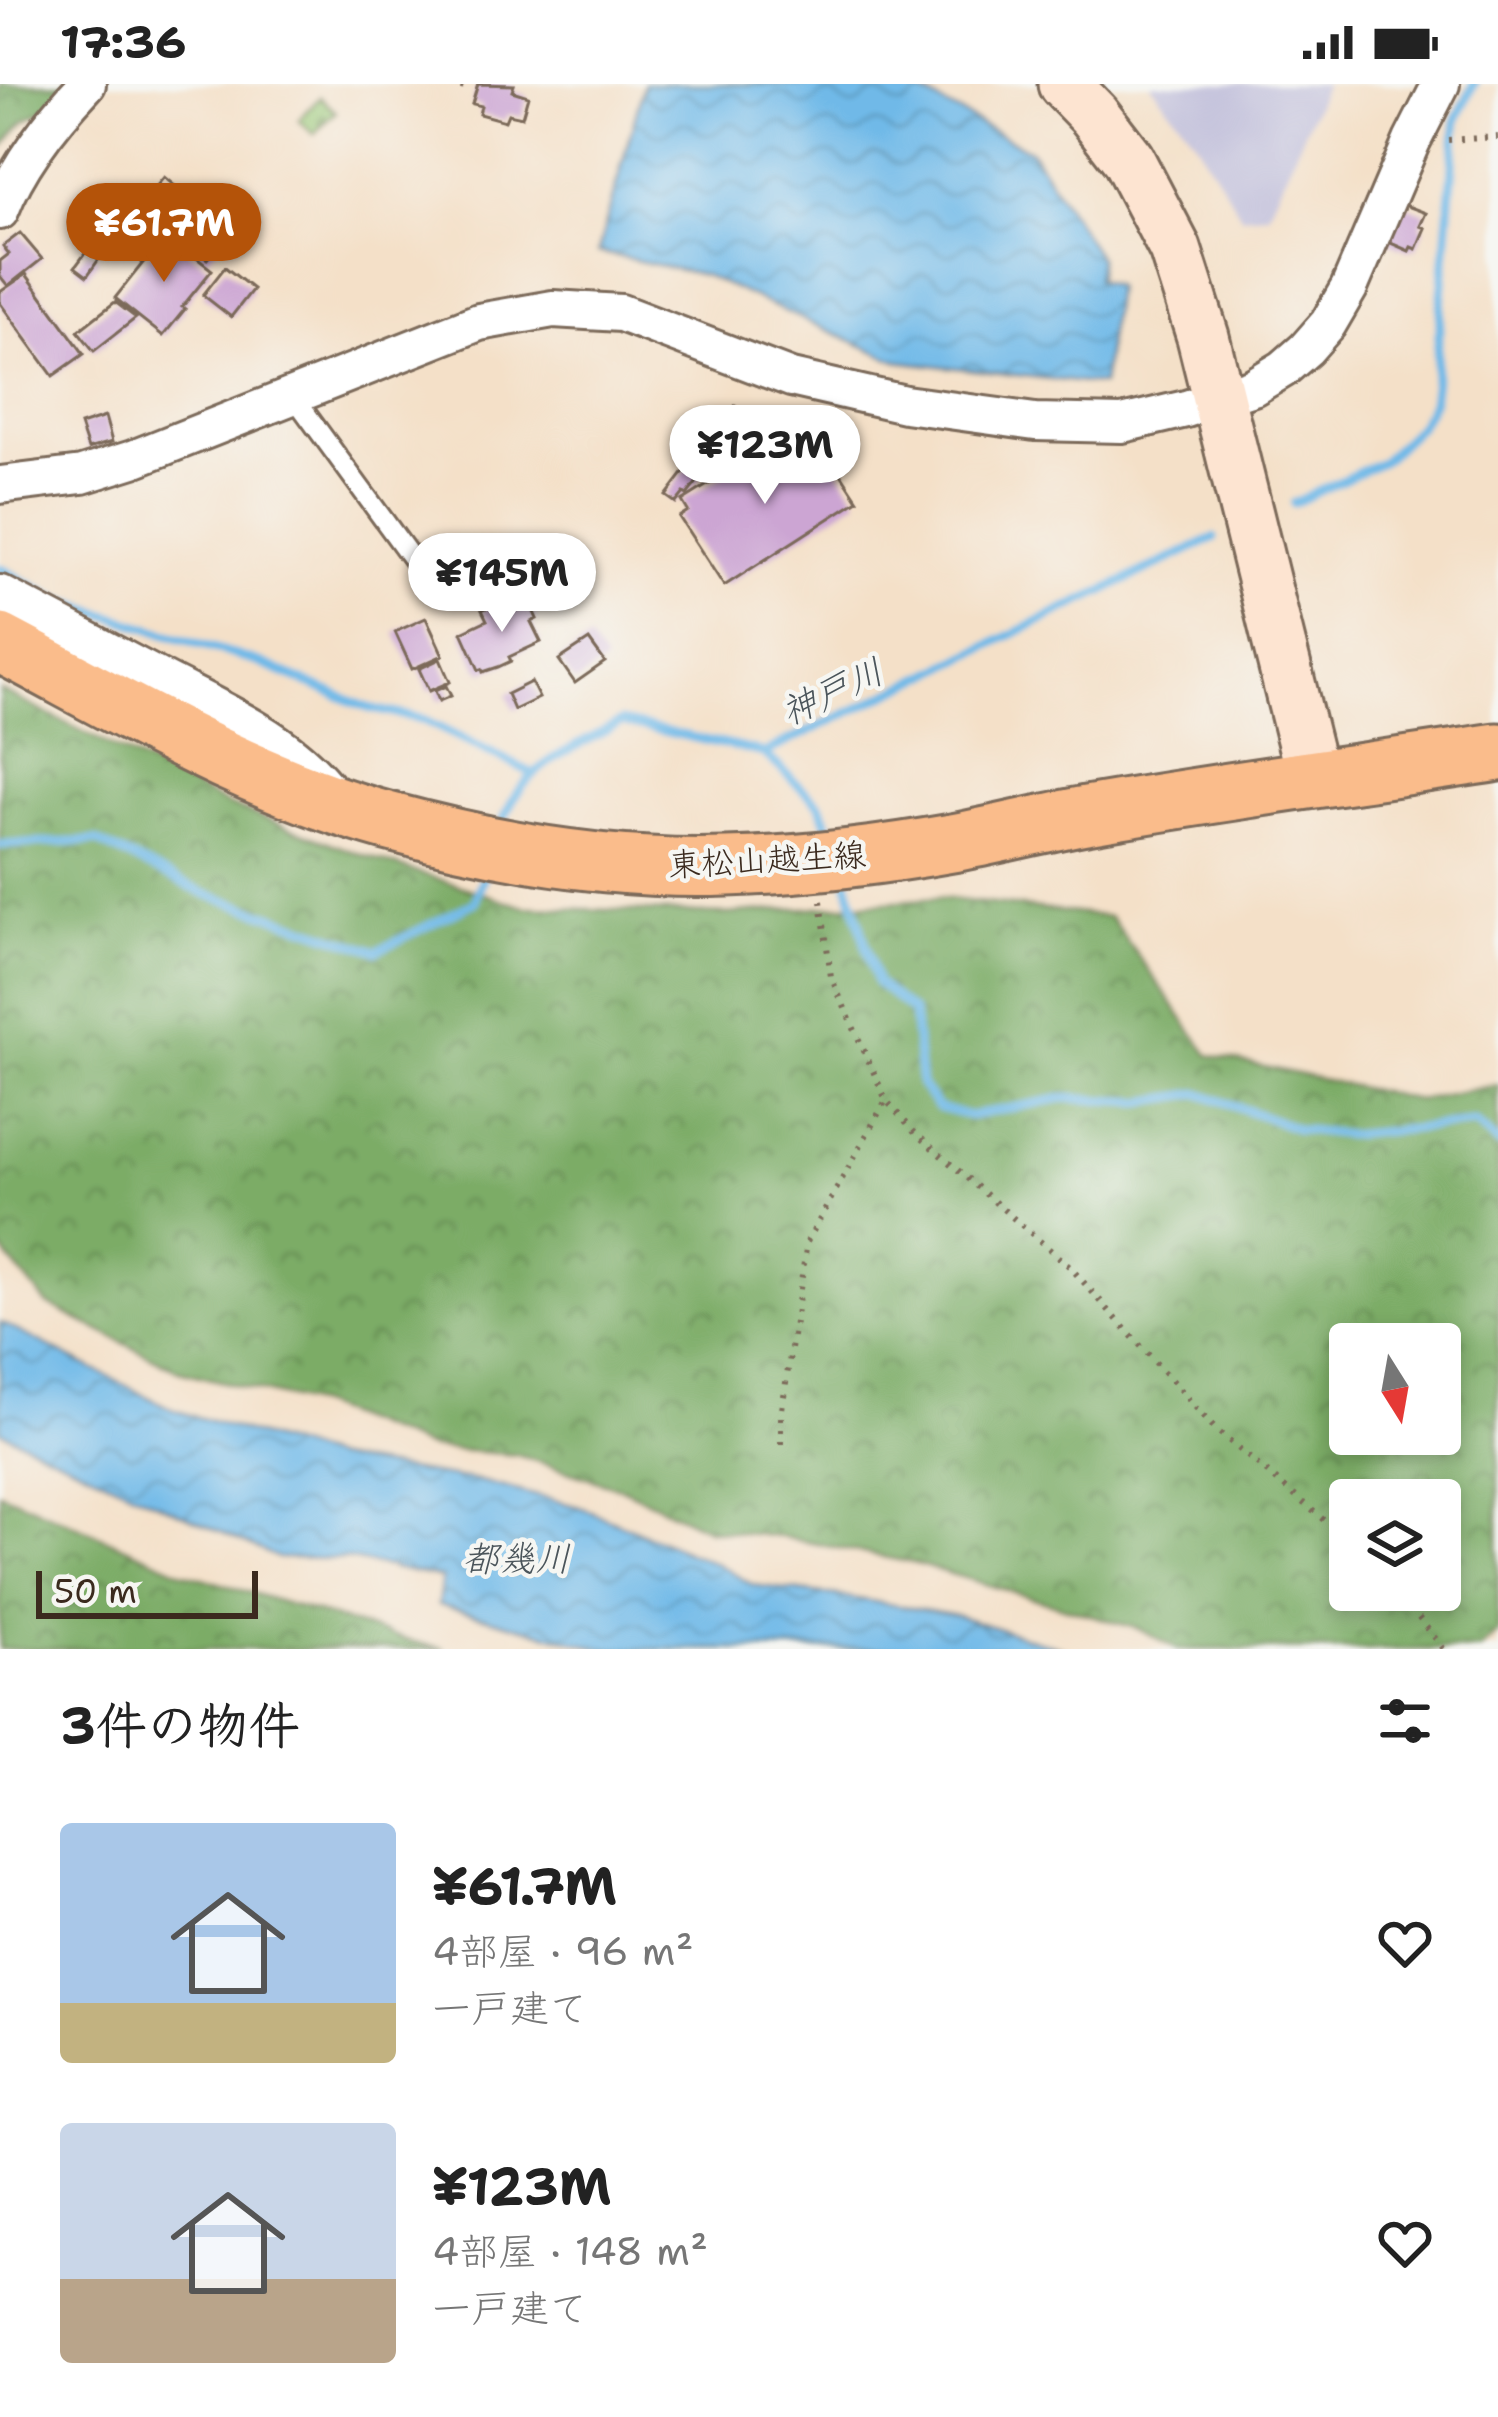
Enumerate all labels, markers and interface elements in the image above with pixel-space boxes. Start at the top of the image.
text: 17:36 [60,12,187,72]
pin: ¥61.7M [66,183,262,285]
text: ¥61.7M [93,196,235,248]
pin: ¥123M [681,405,849,507]
text: ¥123M [696,418,834,470]
pin: ¥145M [418,533,586,635]
text: ¥145M [435,546,569,598]
water label: 神戸川 [773,646,892,736]
street label: 東松山越生線 [667,832,867,887]
north arrow [1329,1323,1461,1455]
map controls [1329,1323,1461,1611]
button: layers [1329,1479,1461,1611]
water label: 都幾川 [463,1534,571,1583]
scale bar [36,1565,258,1618]
text: 50 m [54,1569,137,1614]
icon: filters [1372,1688,1438,1754]
text: 3件の物件 [60,1691,300,1759]
text: ¥61.7M [432,1852,617,1920]
icon: home [156,1871,300,2015]
icon: heart [1372,1910,1438,1976]
text: 4部屋 · 96 m² [432,1925,693,1977]
text: 一戸建て [432,1982,588,2034]
text: ¥123M [432,2152,611,2220]
icon: home [156,2171,300,2315]
icon: heart [1372,2210,1438,2276]
text: 4部屋 · 148 m² [432,2225,708,2277]
text: 一戸建て [432,2282,588,2334]

